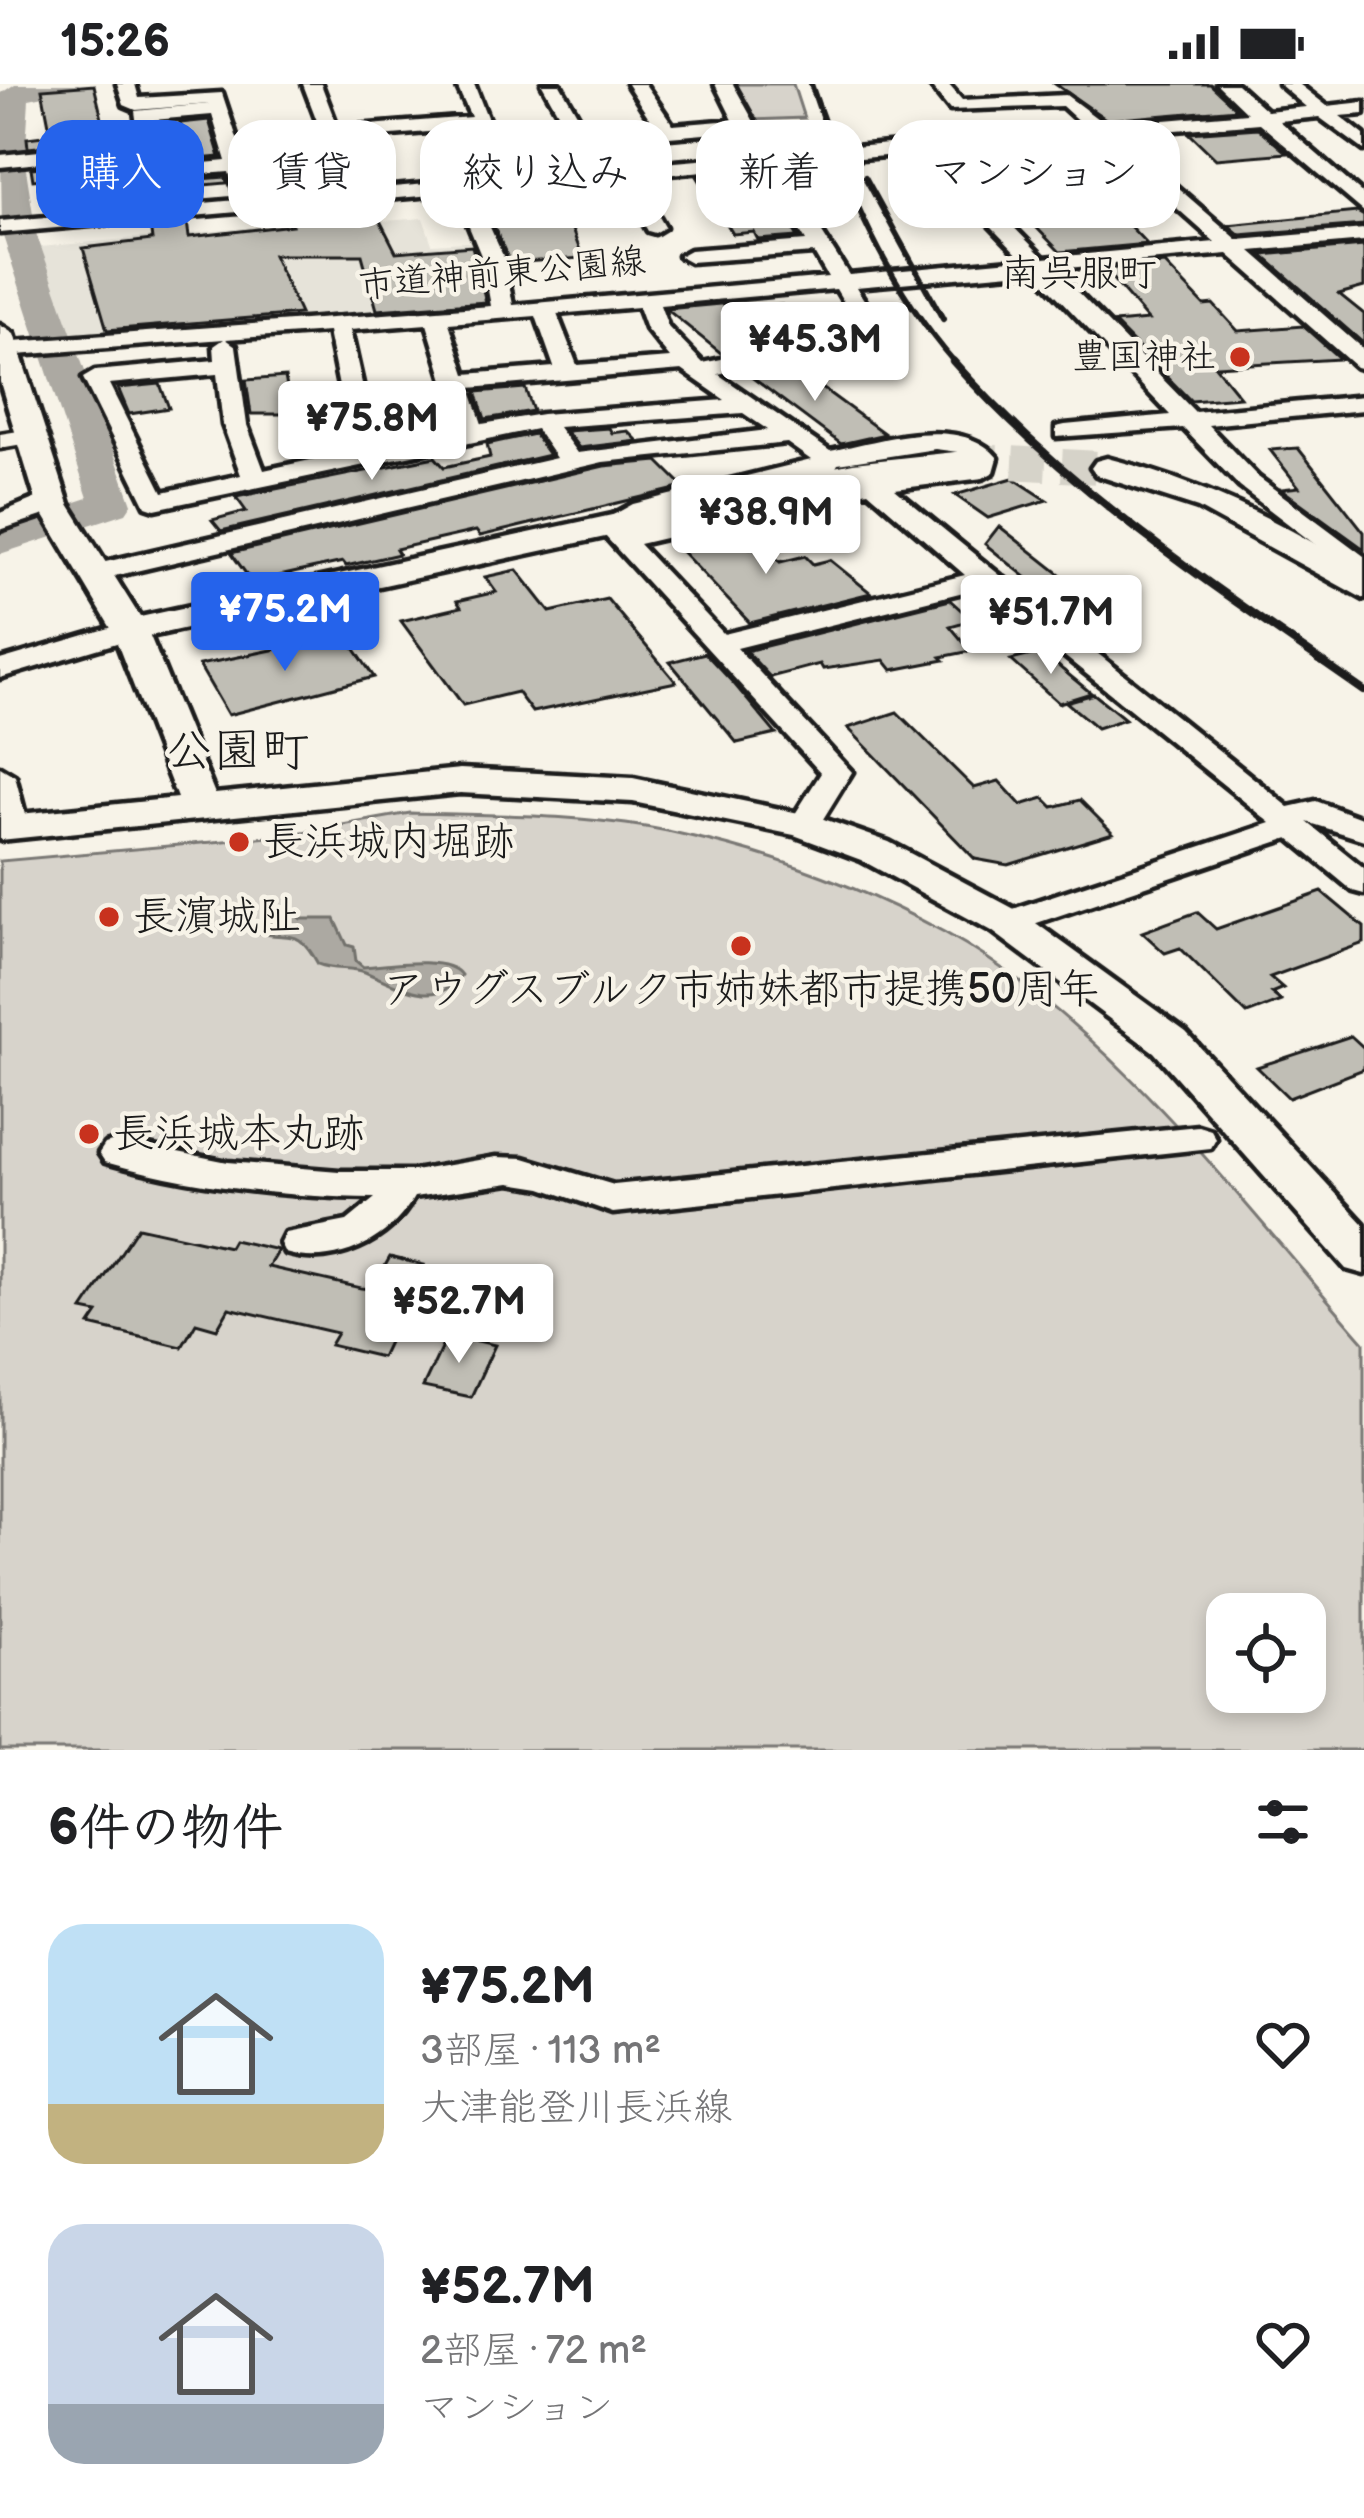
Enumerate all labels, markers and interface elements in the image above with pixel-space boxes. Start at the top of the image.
text: 15:26 [60,15,170,70]
chip: 購入 [36,120,204,228]
chip: 賃貸 [228,120,396,228]
chip: 絞り込み [420,120,672,228]
chip: 新着 [696,120,864,228]
chip: マンション [888,120,1180,228]
street label: 市道神前東公園線 [357,240,647,308]
district label: 南呉服町 [1001,251,1157,298]
pin: ¥45.3M [717,302,913,404]
text: ¥45.3M [748,317,882,364]
place label: 豊国神社 [1072,336,1216,379]
marker: 豊国神社 [1227,344,1253,370]
pin: ¥75.8M [274,381,470,483]
text: ¥75.8M [305,396,439,443]
pin: ¥38.9M [668,475,864,577]
text: ¥38.9M [698,490,834,537]
pin: ¥75.2M [187,572,383,674]
pin: ¥51.7M [953,575,1149,677]
text: ¥75.2M [218,587,352,634]
text: ¥51.7M [988,590,1114,637]
district label: 公園町 [165,723,309,780]
place label: 長浜城内堀跡 [263,817,515,868]
marker: 長浜城内堀跡 [226,829,252,855]
place label: 長濵城阯 [133,892,301,943]
marker: 長濵城阯 [96,904,122,930]
marker: アウグスブルク市姉妹都市提携50周年 [728,933,754,959]
place label: アウグスブルク市姉妹都市提携50周年 [382,965,1100,1016]
place label: 長浜城本丸跡 [113,1109,365,1160]
marker: 長浜城本丸跡 [76,1121,102,1147]
pin: ¥52.7M [361,1264,557,1366]
text: ¥52.7M [392,1279,526,1326]
map controls [1206,1593,1326,1713]
button: locate [1206,1593,1326,1713]
icon: filters [1250,1789,1316,1855]
text: 6件の物件 [48,1798,283,1859]
text: ¥75.2M [420,1957,595,2018]
icon: home [144,1972,288,2116]
icon: heart [1250,2011,1316,2077]
text: 3部屋 · 113 m² [420,2028,661,2075]
text: 大津能登川長浜線 [420,2085,732,2132]
text: ¥52.7M [420,2257,595,2318]
icon: home [144,2272,288,2416]
icon: heart [1250,2311,1316,2377]
text: 2部屋 · 72 m² [420,2328,647,2375]
text: マンション [420,2385,613,2432]

